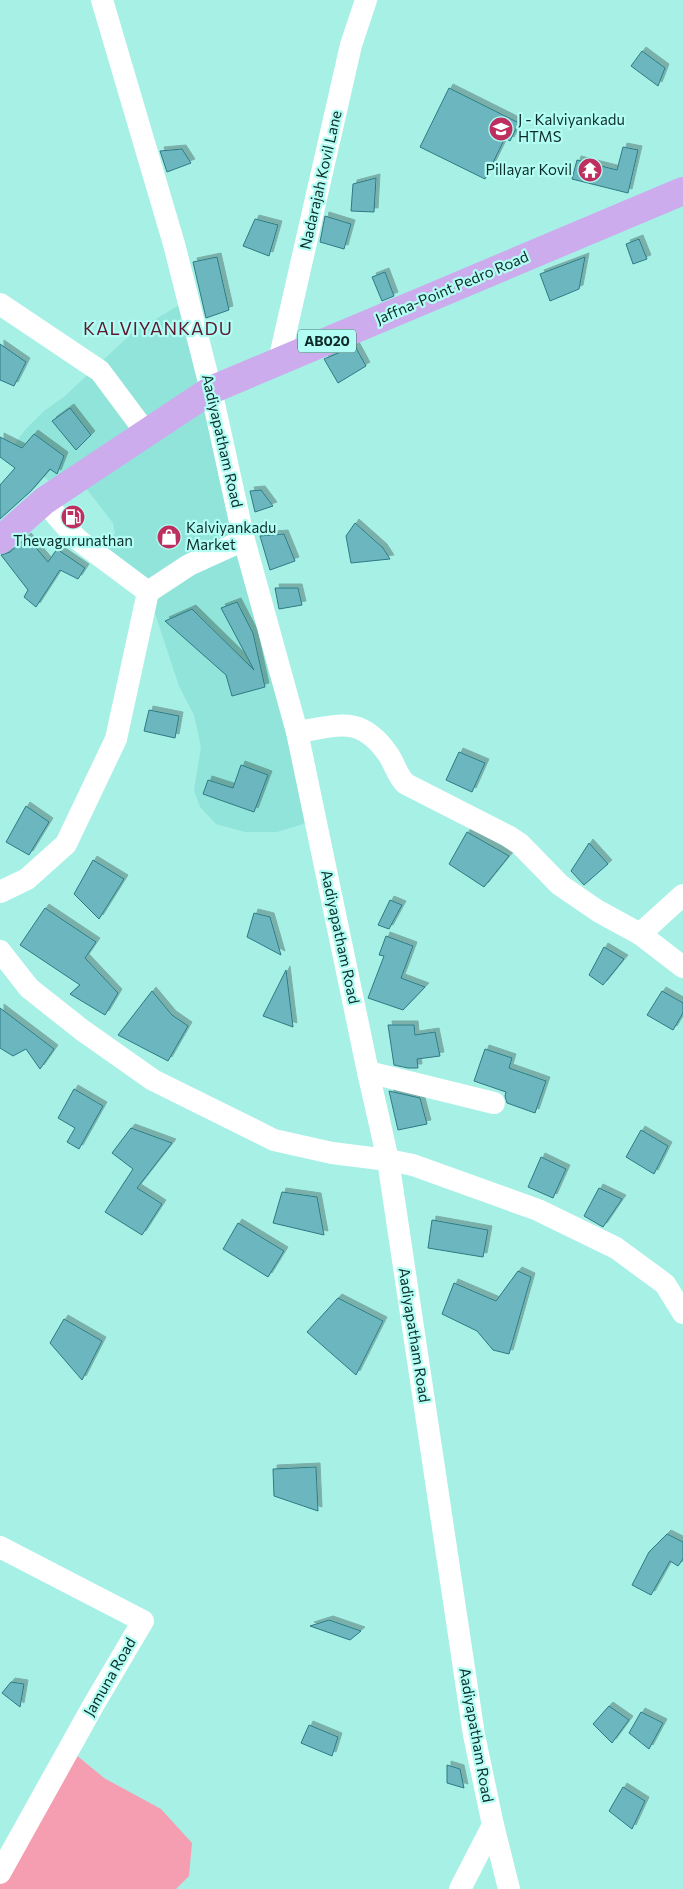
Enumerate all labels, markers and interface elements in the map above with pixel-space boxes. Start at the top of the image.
street label: Nadarajah Kovil Lane [295,109,345,251]
place label: J - Kalviyankadu HTMS [518,110,625,145]
school or university icon: J - Kalviyankadu HTMS [488,116,514,142]
temple icon: Pillayar Kovil [577,157,603,183]
place label: Pillayar Kovil [486,160,572,178]
street label: Jaffna-Point Pedro Road [372,247,531,327]
district label: KALVIYANKADU [83,317,233,339]
road number: AB020 [298,330,356,352]
street label: Aadiyapatham Road [199,372,247,509]
fuel station icon: Thevagurunathan [60,504,86,530]
place label: Kalviyankadu Market [186,518,276,553]
shop icon: Kalviyankadu Market [156,524,182,550]
place label: Thevagurunathan [13,531,133,549]
street label: Aadiyapatham Road [318,868,364,1005]
street label: Aadiyapatham Road [395,1266,435,1404]
street label: Jamuna Road [79,1634,139,1719]
street label: Aadiyapatham Road [456,1666,498,1804]

